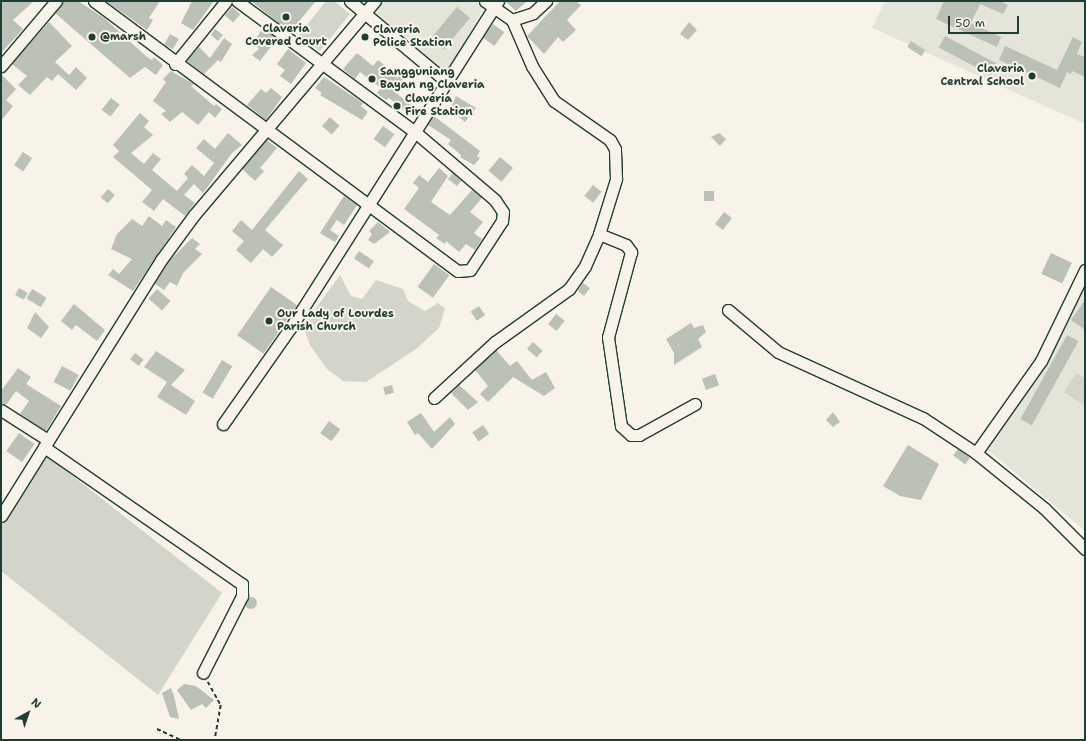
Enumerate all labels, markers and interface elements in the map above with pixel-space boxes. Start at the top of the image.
scale bar [950,8,1021,34]
marker: Claveria Covered Court [281,12,291,22]
text: 50 m [955,15,985,31]
place label: Claveria Covered Court [245,23,327,49]
place label: Claveria Police Station [373,24,452,50]
place label: @marsh [100,30,146,44]
marker: @marsh [87,32,97,42]
marker: Claveria Police Station [360,32,370,42]
place label: Claveria Central School [940,63,1024,89]
place label: Sangguniang Bayan ng Claveria [380,66,485,92]
marker: Claveria Central School [1027,71,1037,81]
marker: Sangguniang Bayan ng Claveria [367,74,377,84]
place label: Claveria Fire Station [405,93,473,119]
marker: Claveria Fire Station [392,101,402,111]
place label: Our Lady of Lourdes Parish Church [277,308,394,334]
marker: Our Lady of Lourdes Parish Church [264,316,274,326]
north arrow [8,693,48,733]
text: N [28,695,44,712]

